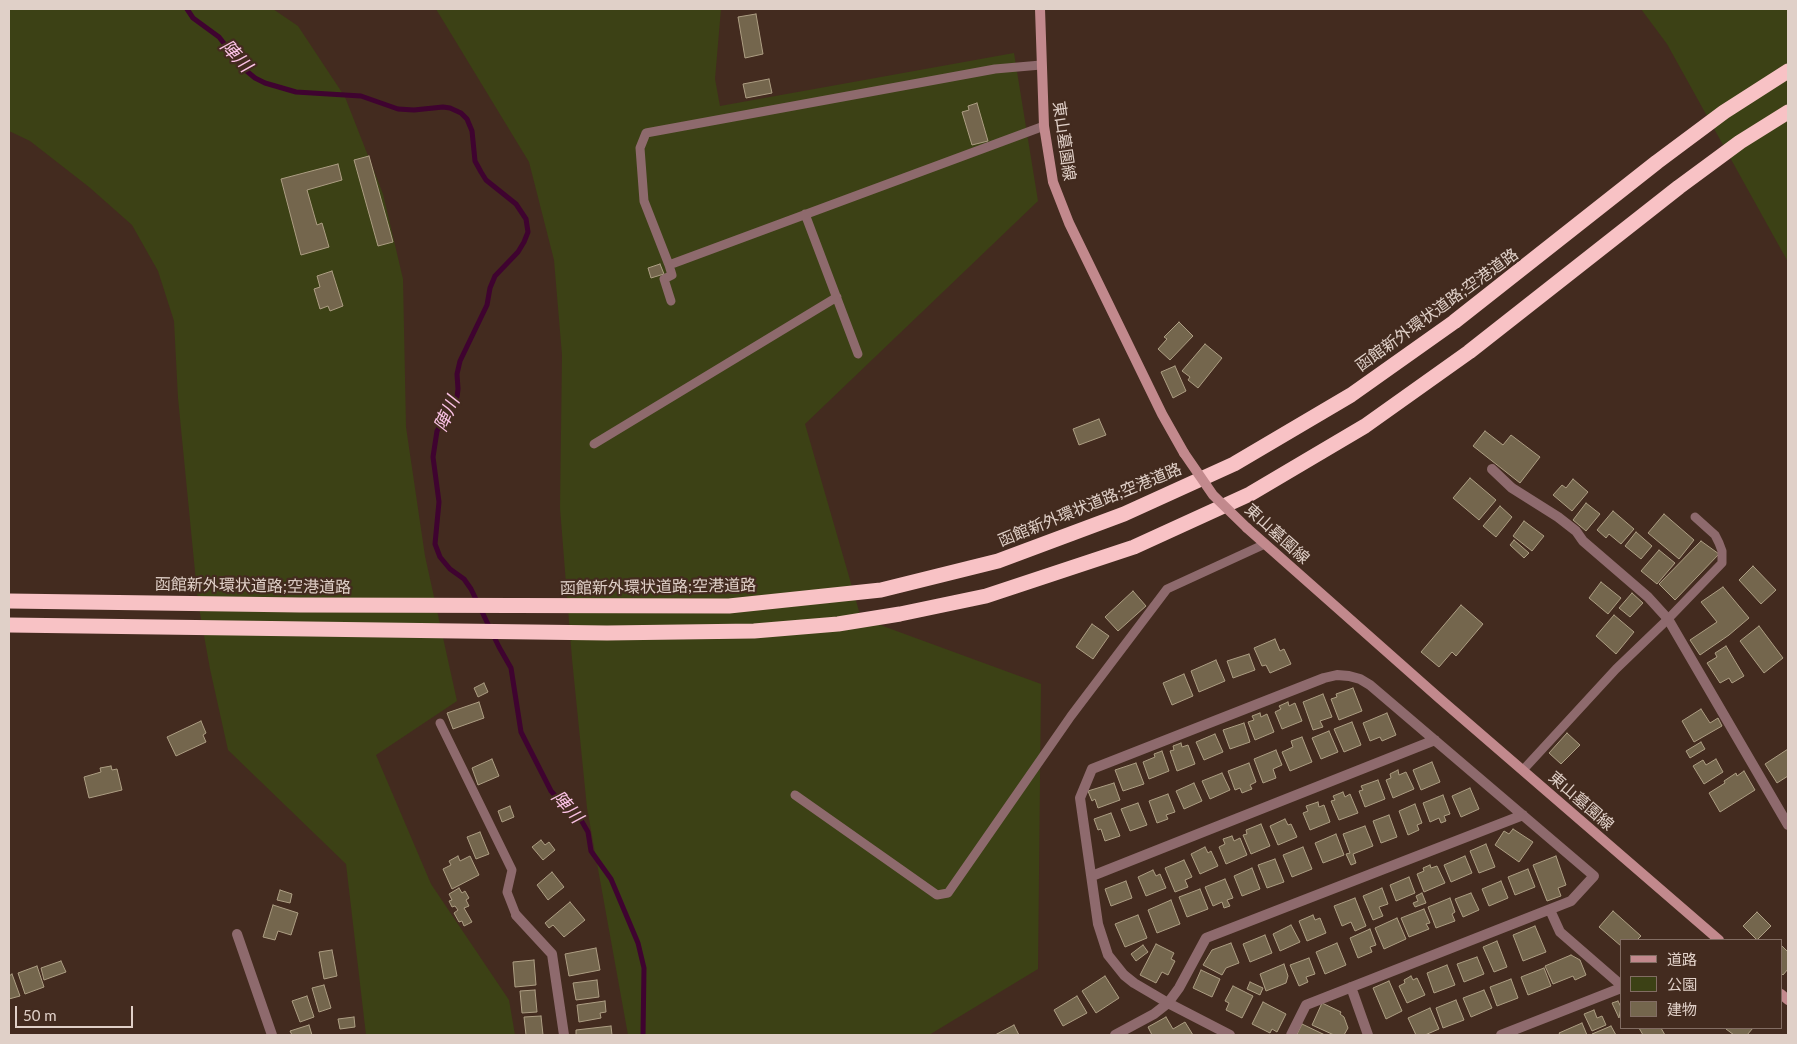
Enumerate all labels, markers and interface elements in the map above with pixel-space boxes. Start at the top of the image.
water label: 陣川 [216,35,256,77]
street label: 東山墓園線 [1049,100,1079,182]
street label: 函館新外環状道路;空港道路 [1352,245,1522,375]
water label: 陣川 [430,393,464,435]
street label: 函館新外環状道路;空港道路 [995,459,1185,551]
street label: 東山墓園線 [1241,500,1313,568]
street label: 函館新外環状道路;空港道路 [155,575,351,597]
street label: 函館新外環状道路;空港道路 [560,576,756,598]
street label: 東山墓園線 [1545,768,1617,834]
water label: 陣川 [547,786,587,828]
legend [1620,939,1782,1029]
text: 道路 [1667,950,1697,968]
text: 公園 [1667,975,1697,993]
scale bar [18,996,135,1028]
text: 建物 [1667,1000,1697,1018]
text: 50 m [23,1006,57,1024]

